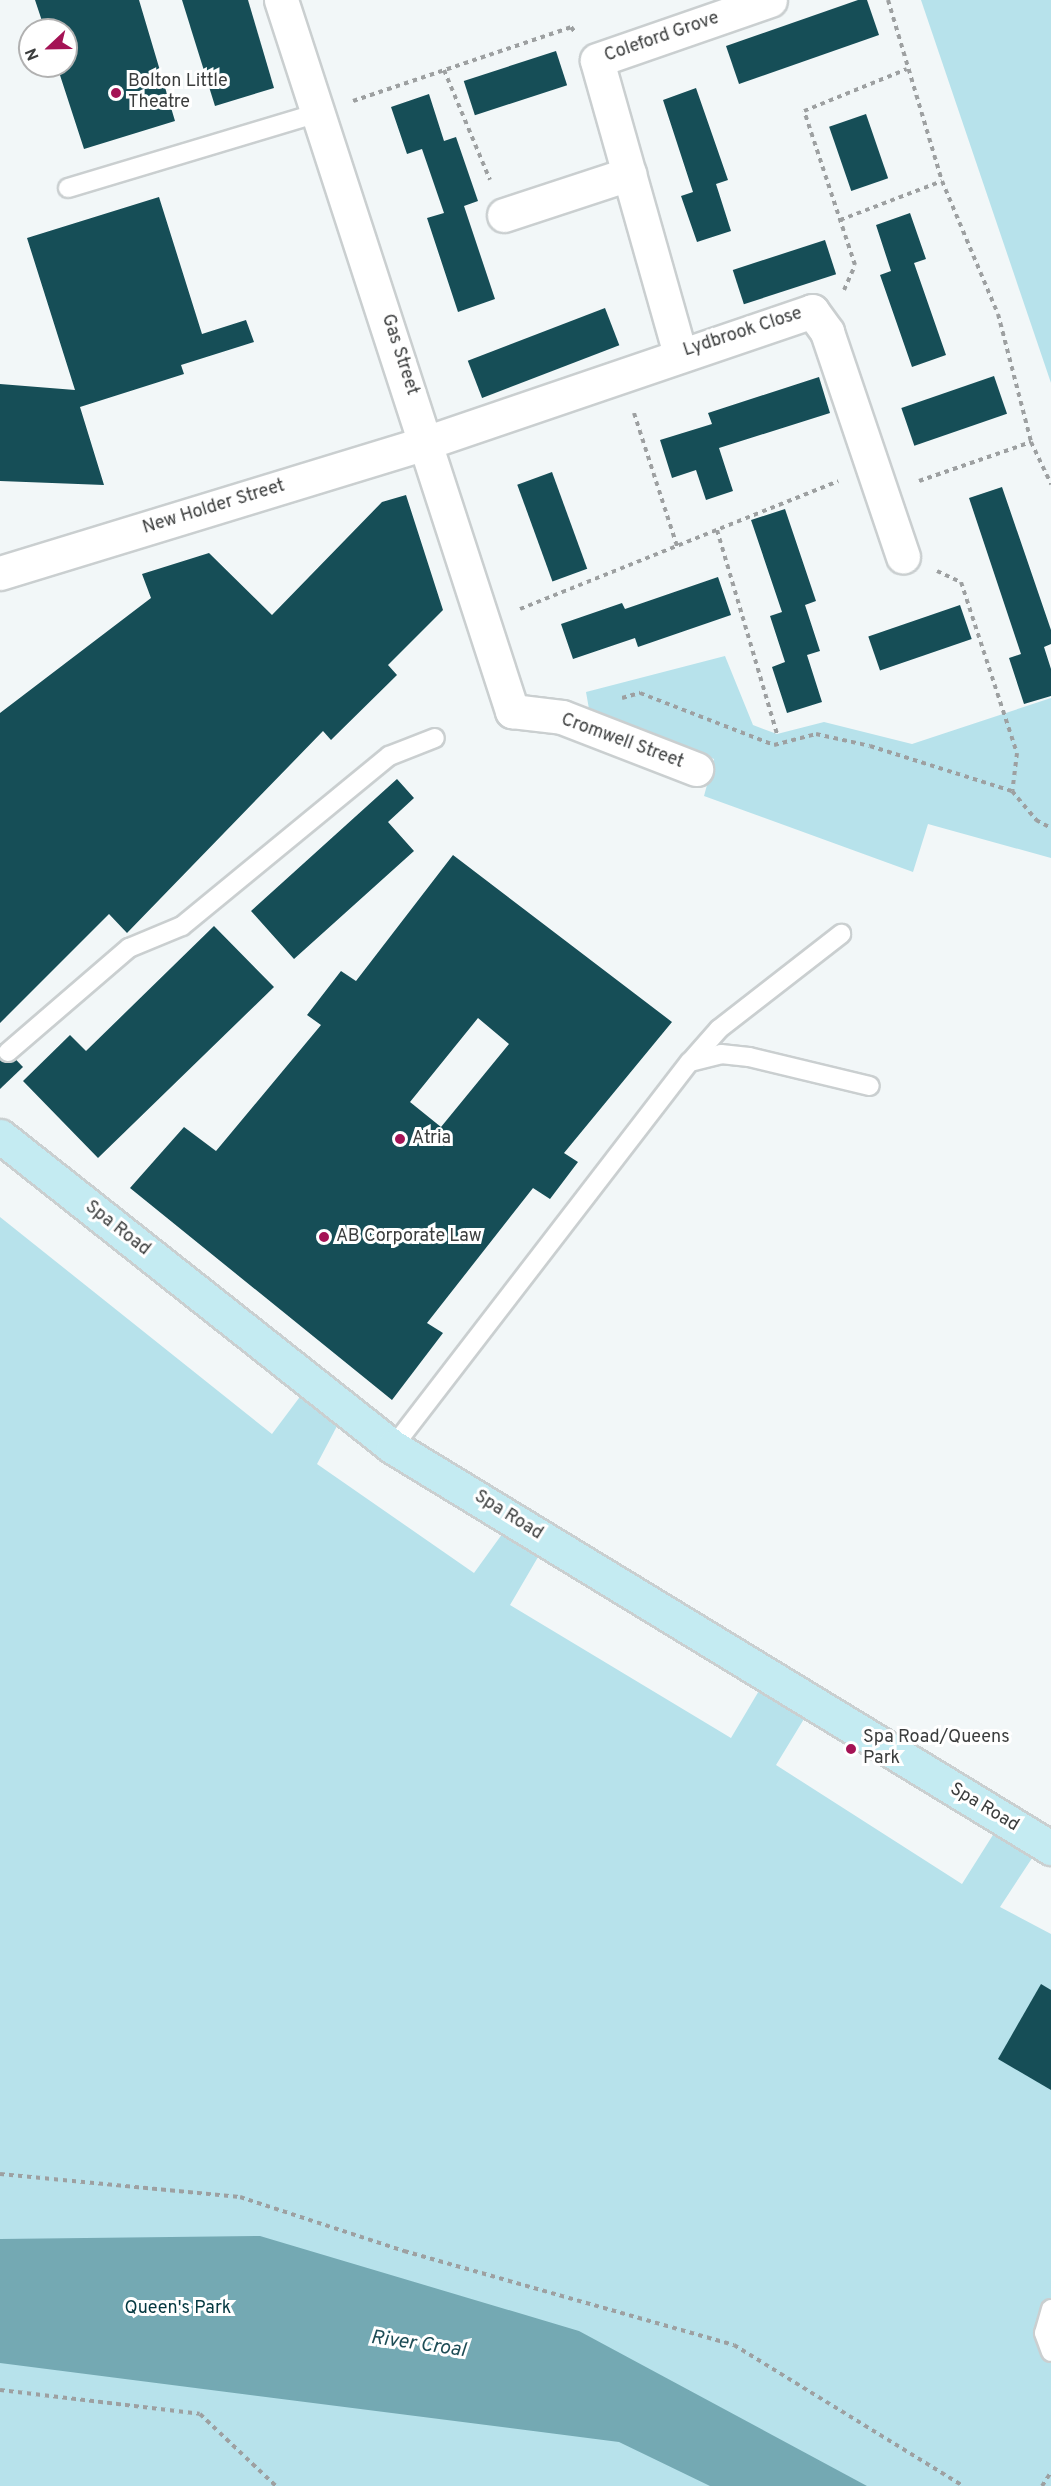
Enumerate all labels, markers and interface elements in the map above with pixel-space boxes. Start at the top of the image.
street label: Coleford Grove [602,8,722,68]
north arrow [18,18,78,78]
text: N [22,45,45,63]
place label: Bolton Little Theatre [128,72,228,115]
marker: Bolton Little Theatre [109,86,123,100]
street label: Lydbrook Close [681,304,805,362]
street label: Gas Street [376,312,422,398]
street label: New Holder Street [140,476,288,540]
street label: Cromwell Street [558,710,686,774]
place label: Atria [412,1128,451,1150]
marker: Atria [393,1132,407,1146]
street label: Spa Road [80,1197,154,1261]
place label: AB Corporate Law [336,1226,482,1248]
marker: AB Corporate Law [317,1230,331,1244]
street label: Spa Road [470,1487,546,1545]
place label: Spa Road/Queens Park [863,1728,1010,1770]
marker: Spa Road/Queens Park [844,1742,858,1756]
street label: Spa Road [946,1779,1022,1837]
park label: Queen's Park [125,2298,231,2320]
water label: River Croal [369,2326,467,2364]

